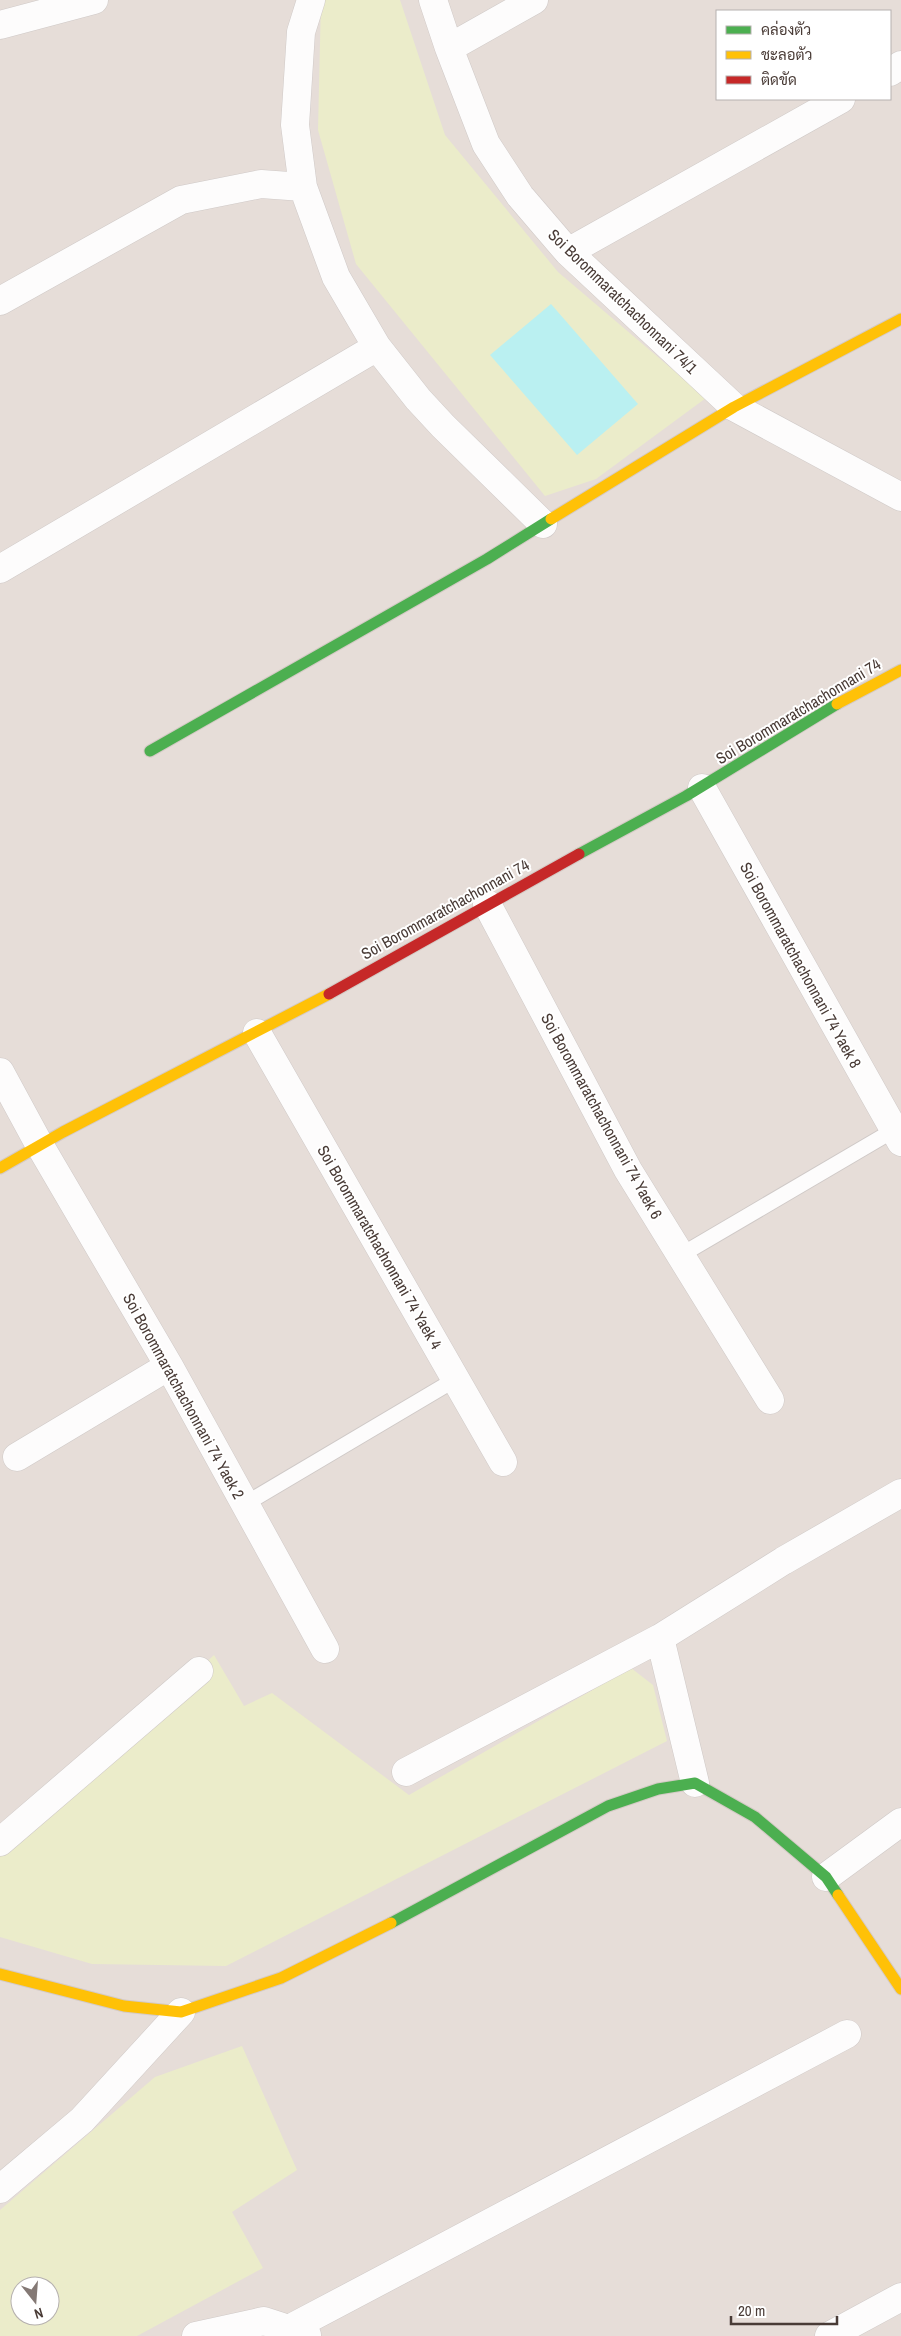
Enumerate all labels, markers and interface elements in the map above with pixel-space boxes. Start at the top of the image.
legend [716,10,891,100]
text: คล่องตัว [761,19,811,40]
text: ชะลอตัว [761,44,812,65]
text: ติดขัด [761,69,797,90]
street label: Soi Borommaratchachonnani 74/1 [543,224,703,379]
street label: Soi Borommaratchachonnani 74 [711,653,885,769]
street label: Soi Borommaratchachonnani 74 [357,854,533,964]
street label: Soi Borommaratchachonnani 74 Yaek 8 [735,858,867,1072]
street label: Soi Borommaratchachonnani 74 Yaek 6 [536,1009,668,1223]
street label: Soi Borommaratchachonnani 74 Yaek 4 [312,1141,448,1353]
street label: Soi Borommaratchachonnani 74 Yaek 2 [118,1289,250,1503]
north arrow [10,2276,60,2326]
scale bar [731,2294,837,2326]
text: 20 m [738,2300,765,2321]
text: N [32,2304,45,2323]

